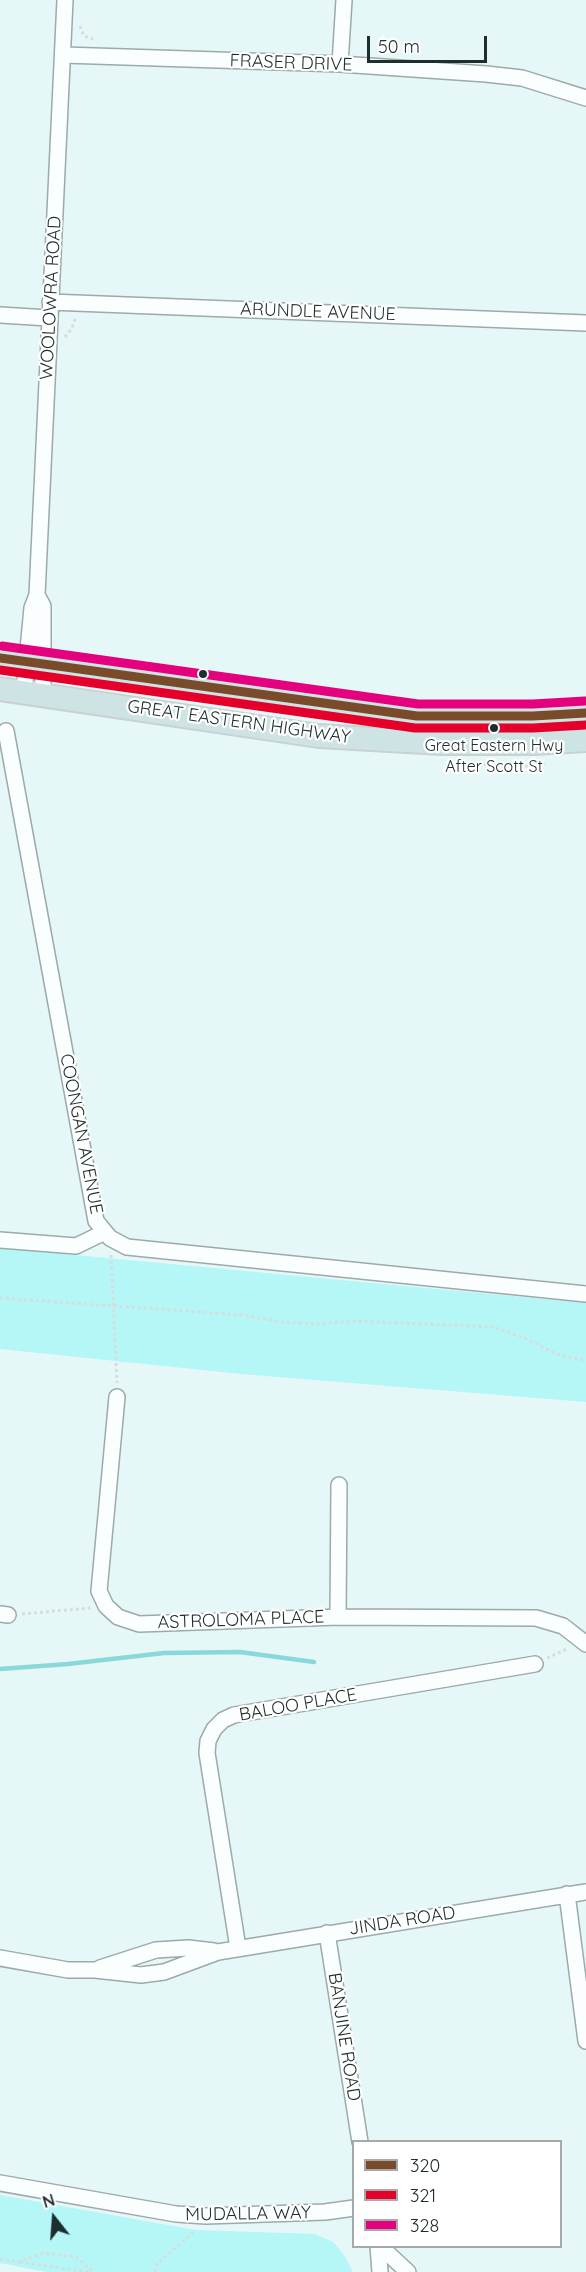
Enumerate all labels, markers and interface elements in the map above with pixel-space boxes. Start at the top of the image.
scale bar [370,24,490,62]
text: 50 m [378,35,420,58]
street label: FRASER DRIVE [229,50,353,76]
street label: WOOLOWRA ROAD [36,215,66,381]
street label: ARUNDLE AVENUE [240,298,396,326]
unlabelled marker [197,668,209,680]
street label: GREAT EASTERN HIGHWAY [126,696,352,748]
marker: Great Eastern Hwy After Scott St [488,722,500,734]
place label: Great Eastern Hwy After Scott St [425,736,563,774]
street label: COONGAN AVENUE [55,1052,107,1216]
street label: ASTROLOMA PLACE [157,1606,325,1634]
street label: BALOO PLACE [237,1684,359,1726]
street label: JINDA ROAD [347,1902,457,1940]
street label: BANJINE ROAD [323,1971,365,2103]
legend [352,2140,562,2248]
text: 320 [410,2154,440,2177]
text: 321 [410,2184,436,2207]
north arrow [24,2188,84,2248]
text: N [40,2190,57,2212]
street label: MUDALLA WAY [185,2202,311,2226]
text: 328 [410,2214,439,2237]

